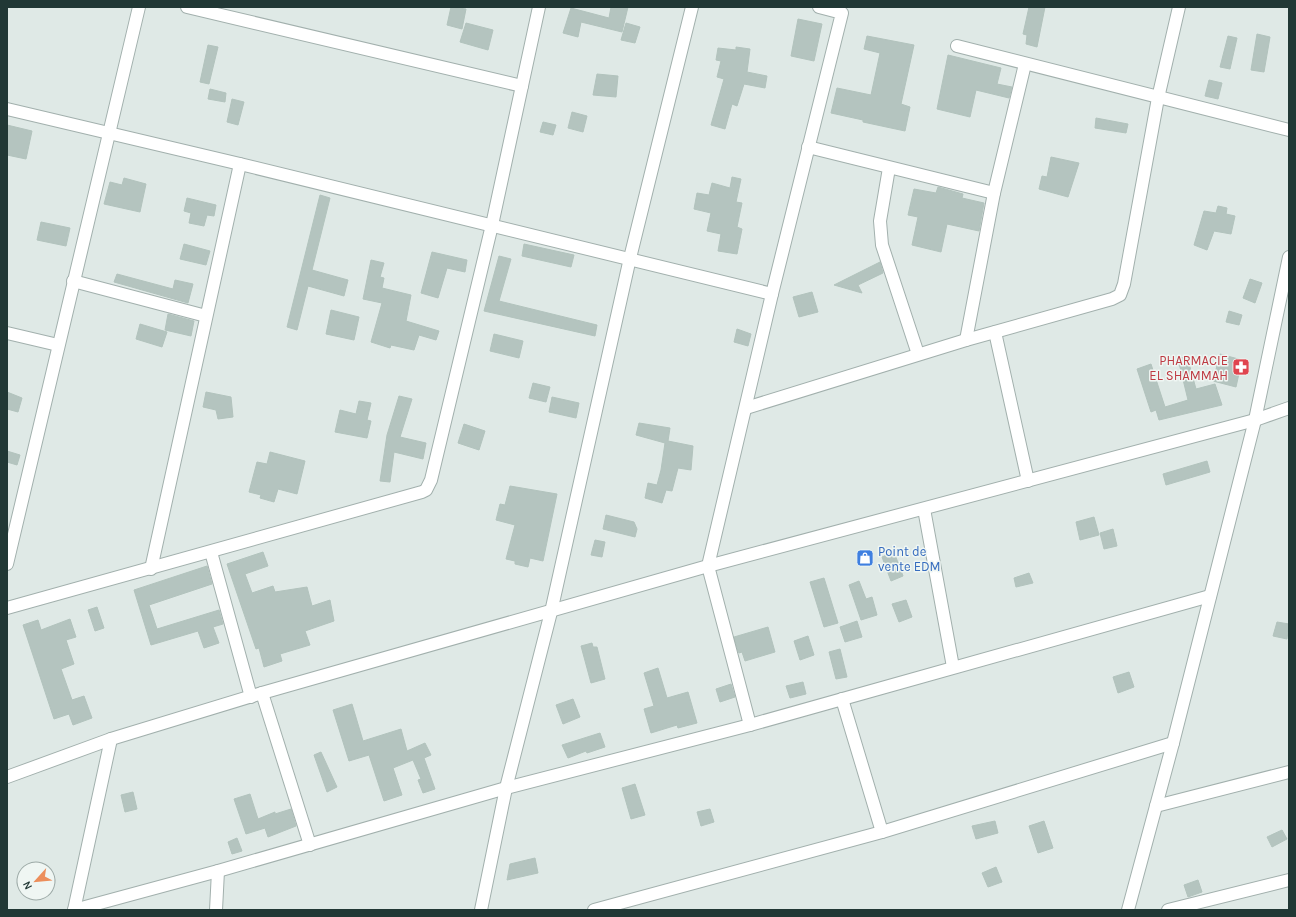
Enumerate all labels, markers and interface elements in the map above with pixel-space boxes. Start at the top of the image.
place label: PHARMACIE EL SHAMMAH [1149,353,1228,383]
pharmacy icon: PHARMACIE EL SHAMMAH [1231,357,1251,377]
place label: Point de vente EDM [878,544,941,574]
shop icon: Point de vente EDM [855,548,875,568]
north arrow [16,861,56,901]
text: N [20,879,35,892]

